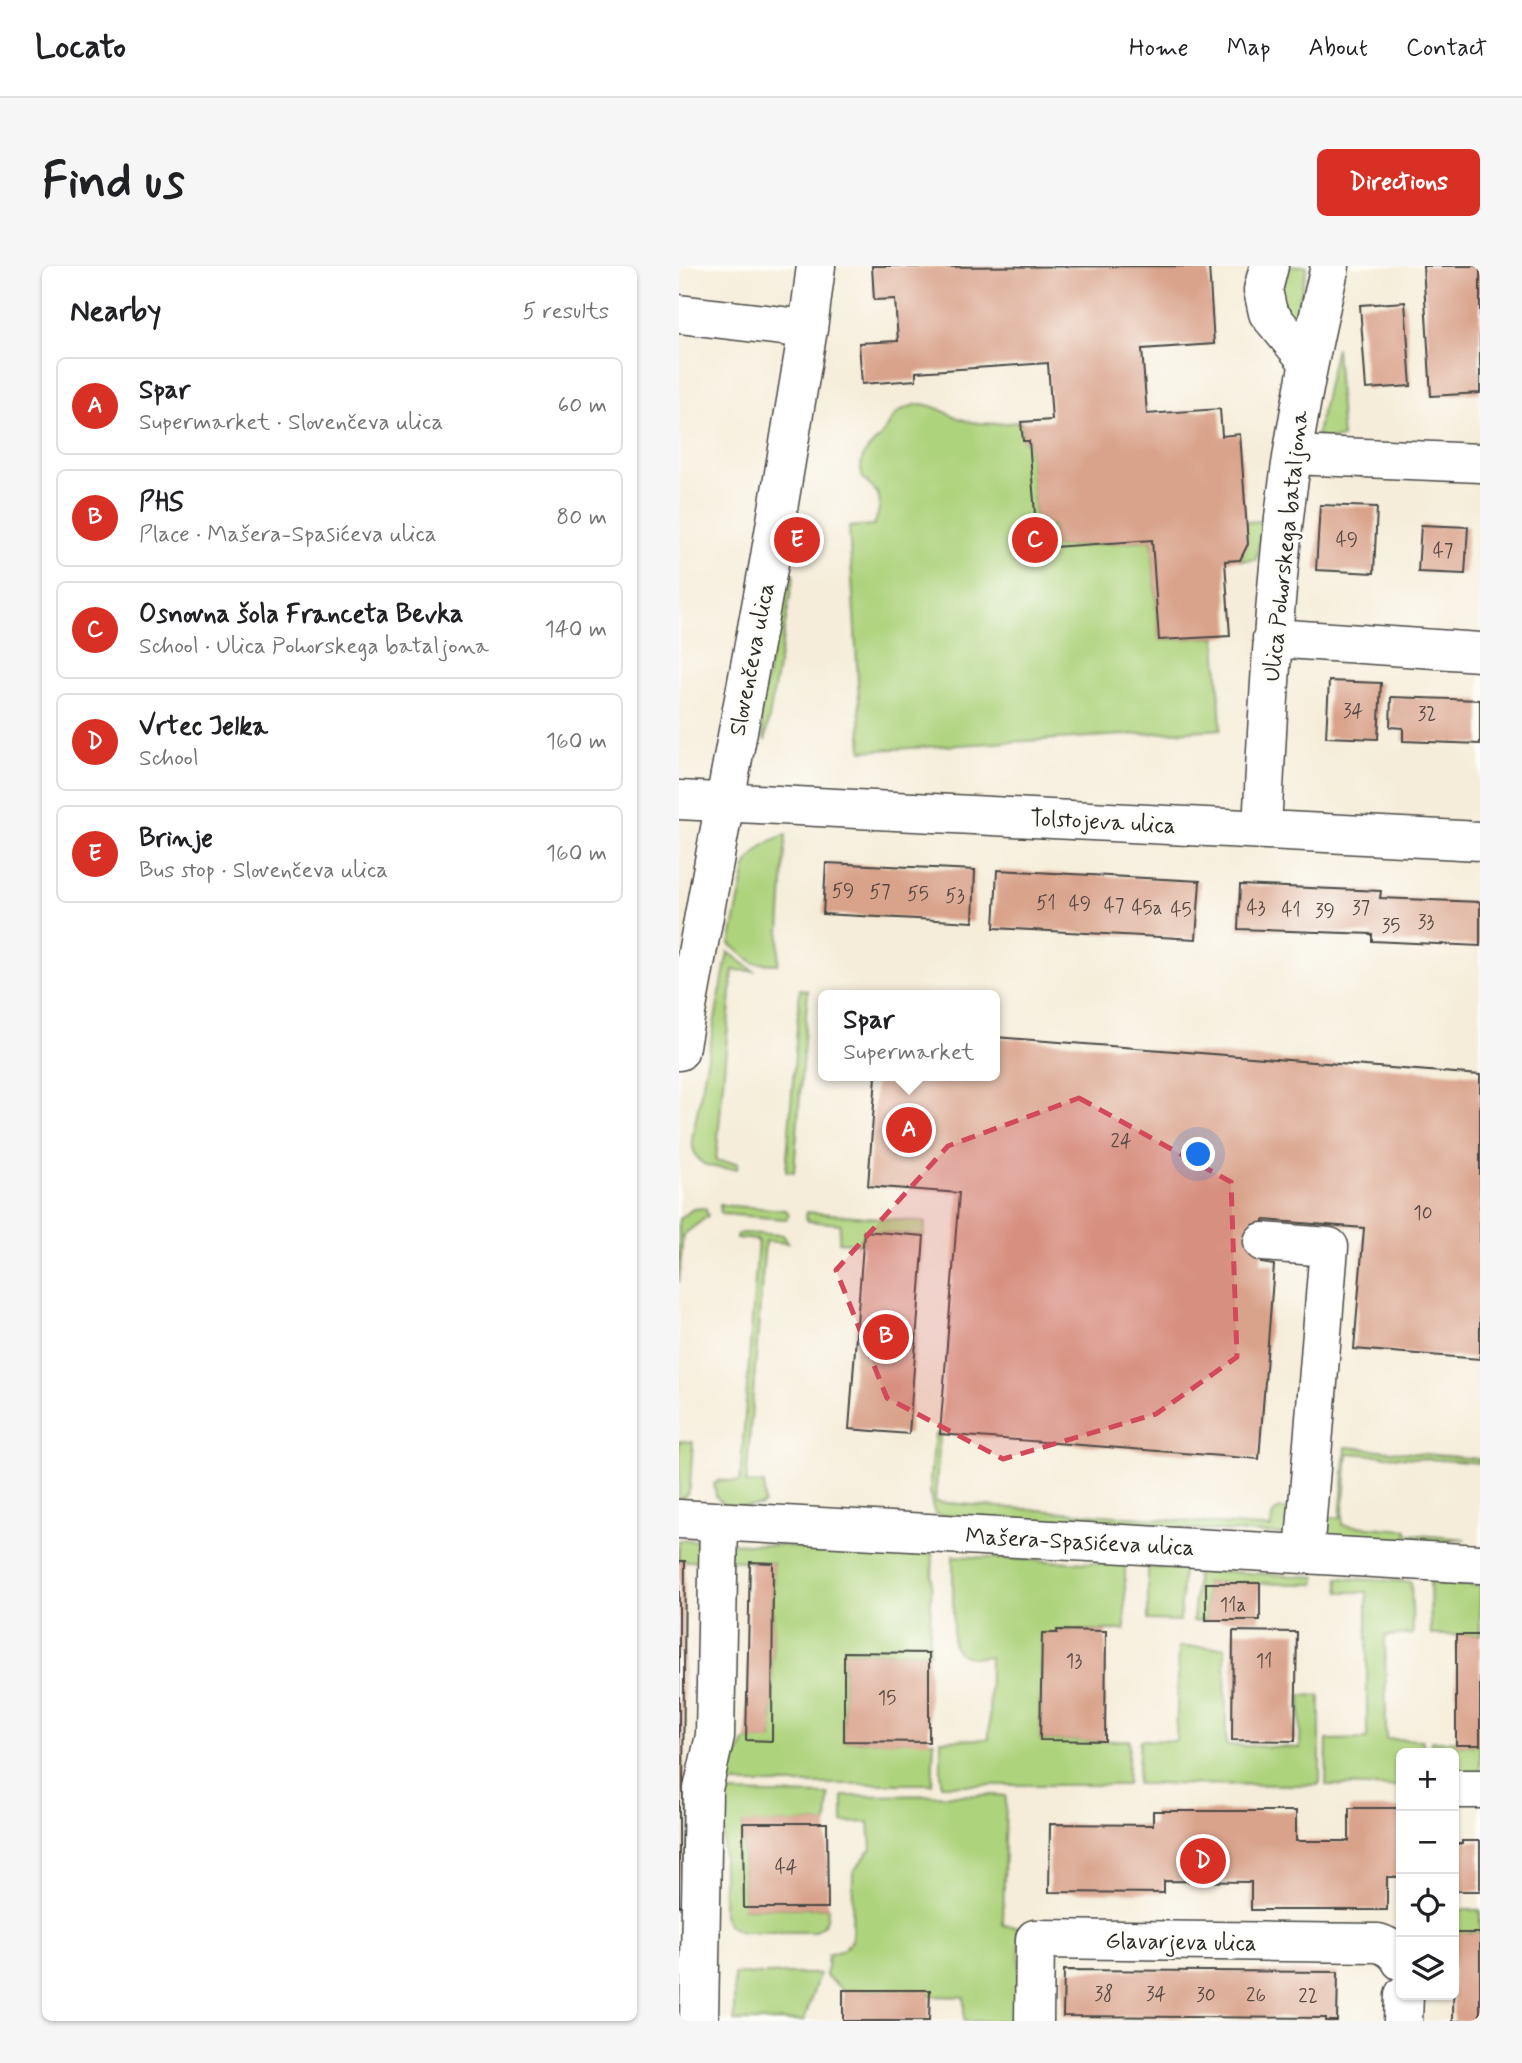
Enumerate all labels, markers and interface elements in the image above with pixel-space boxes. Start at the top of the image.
text: Locato [35,26,126,70]
text: Home [1129,33,1189,64]
text: Map [1227,33,1271,64]
text: About [1309,33,1368,64]
text: Contact [1406,33,1487,64]
button: Directions [1317,149,1480,216]
text: Find us [42,150,185,215]
text: Nearby [70,292,161,331]
text: 5 results [523,297,609,327]
text: Spar [139,374,190,408]
text: A [87,391,103,421]
text: 60 m [558,391,607,421]
text: Supermarket · Slovenčeva ulica [139,408,443,438]
street label: Ulica Pohorskega bataljona [1258,409,1316,683]
text: PHS [139,486,184,520]
text: B [88,503,102,533]
text: 80 m [556,503,607,533]
pin: E [774,514,820,566]
pin: C [1012,514,1058,566]
text: Place · Mašera-Spasićeva ulica [139,520,437,550]
house number: 49 [1336,528,1358,553]
house number: 47 [1433,539,1453,564]
street label: Slovenčeva ulica [723,580,783,738]
text: Osnovna šola Franceta Bevka [139,598,463,632]
text: C [87,615,103,645]
text: 140 m [544,615,607,645]
text: School · Ulica Pohorskega bataljona [139,632,489,662]
house number: 34 [1343,699,1363,724]
house number: 32 [1418,702,1436,727]
text: Vrtec Jelka [139,710,268,744]
text: D [87,727,103,757]
text: 160 m [546,727,607,757]
text: School [139,744,199,774]
street label: Tolstojeva ulica [1029,804,1177,842]
text: Brinje [139,822,213,856]
text: E [88,839,102,869]
text: 160 m [546,839,607,869]
text: Bus stop · Slovenčeva ulica [139,856,388,886]
house number: 59 [832,879,854,904]
house number: 57 [870,880,890,905]
house number: 55 [907,882,929,907]
house number: 53 [945,884,965,909]
house number: 51 [1036,891,1056,916]
house number: 49 [1069,892,1091,917]
house number: 47 [1104,894,1124,919]
house number: 45a [1132,896,1162,921]
house number: 43 [1246,896,1266,921]
house number: 37 [1352,896,1370,921]
house number: 45 [1170,898,1192,923]
house number: 41 [1281,898,1301,923]
house number: 39 [1315,899,1335,924]
house number: 33 [1418,910,1434,935]
house number: 35 [1382,914,1400,939]
popup [818,990,1000,1081]
text: Spar [843,1004,895,1038]
text: Supermarket [843,1038,975,1068]
pin: A [886,1104,932,1156]
house number: 24 [1111,1129,1131,1154]
your location [1181,1137,1215,1171]
house number: 10 [1413,1201,1433,1226]
pin: B [863,1311,909,1363]
street label: Mašera-Spasićeva ulica [965,1522,1195,1564]
house number: 11a [1220,1593,1246,1618]
house number: 13 [1066,1649,1082,1674]
house number: 11 [1256,1649,1272,1674]
house number: 15 [878,1686,896,1711]
map controls [1396,1748,1459,2000]
button: + [1396,1748,1459,1811]
button: − [1396,1811,1459,1874]
pin: D [1180,1835,1226,1887]
house number: 44 [775,1855,797,1880]
button: locate [1396,1874,1459,1937]
street label: Glavarjeva ulica [1105,1927,1257,1959]
button: layers [1396,1937,1459,2000]
house number: 38 [1094,1982,1114,2007]
house number: 34 [1146,1982,1166,2007]
house number: 30 [1196,1983,1216,2008]
house number: 26 [1246,1983,1266,2008]
house number: 22 [1298,1984,1318,2009]

